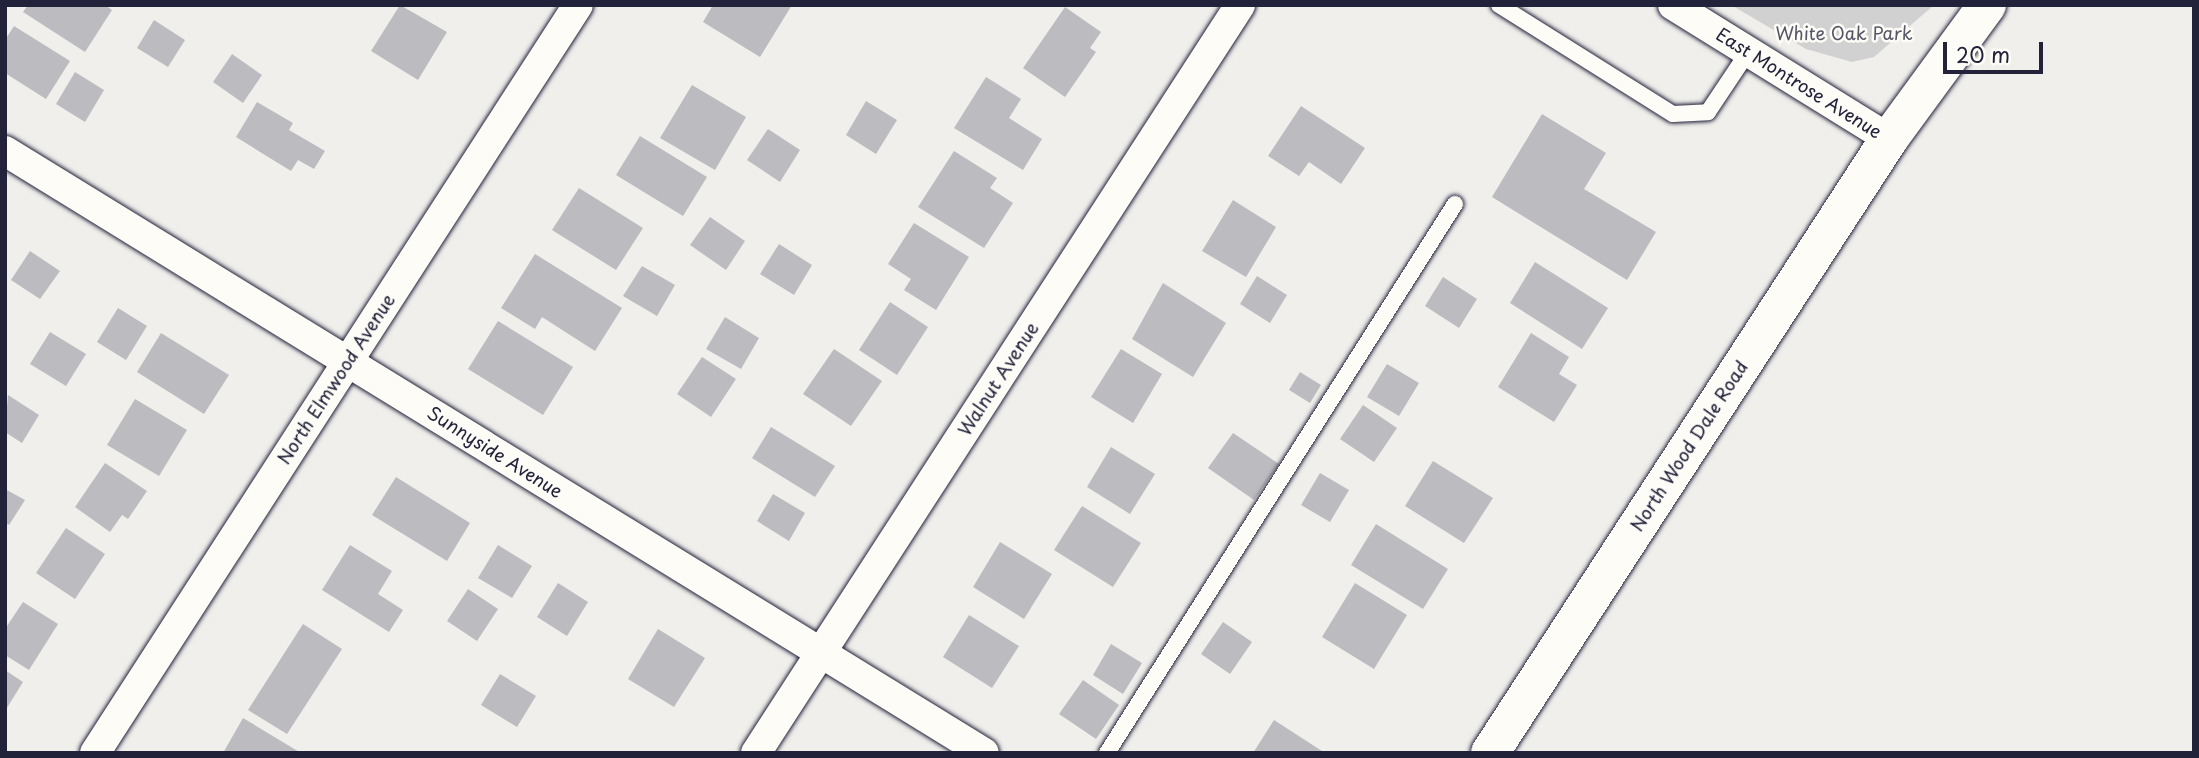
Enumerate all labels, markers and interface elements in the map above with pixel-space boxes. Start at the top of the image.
park label: White Oak Park [1775,22,1913,44]
street label: East Montrose Avenue [1712,23,1886,143]
scale bar [1947,28,2047,72]
text: 20 m [1956,38,2010,70]
street label: North Elmwood Avenue [272,289,400,469]
street label: Walnut Avenue [954,319,1042,439]
street label: North Wood Dale Road [1625,356,1753,536]
street label: Sunnyside Avenue [423,402,567,502]

